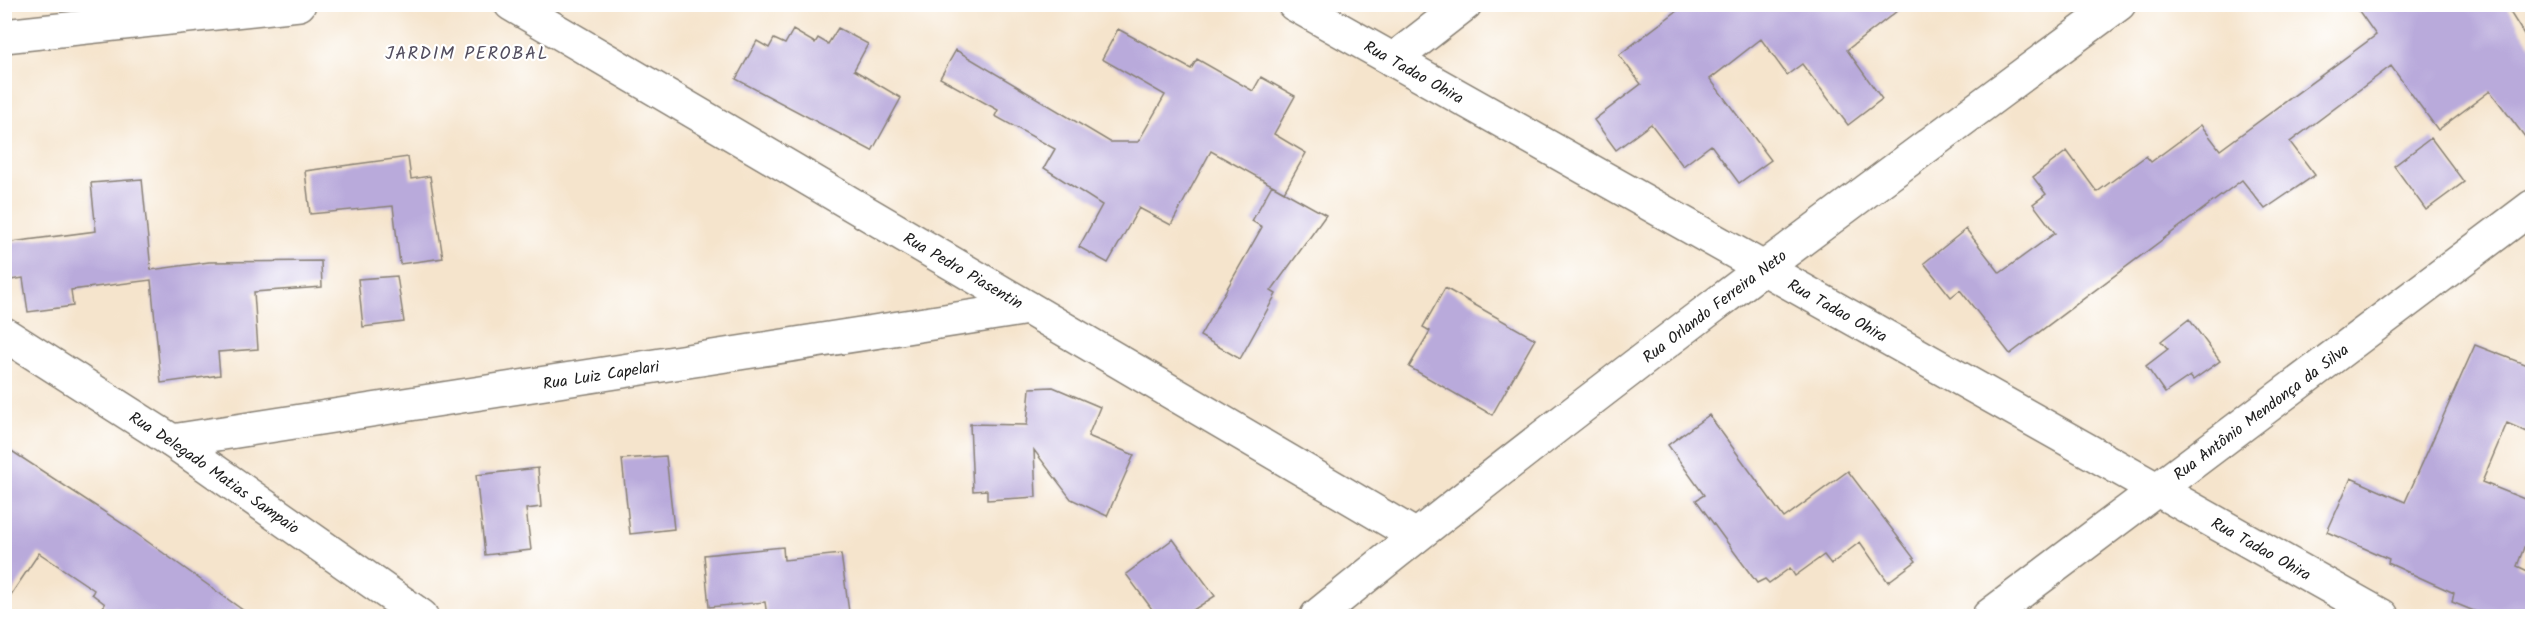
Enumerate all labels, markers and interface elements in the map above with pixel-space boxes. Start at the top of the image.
street label: Rua Tadao Ohira [1359,35,1468,111]
district label: JARDIM PEROBAL [385,40,549,69]
street label: Rua Pedro Piasentin [898,226,1027,316]
street label: Rua Orlando Ferreira Neto [1637,244,1793,370]
street label: Rua Tadao Ohira [1783,273,1892,349]
street label: Rua Antônio Mendonça da Silva [2168,338,2355,487]
street label: Rua Luiz Capelari [541,354,662,397]
street label: Rua Delegado Matias Sampaio [124,406,304,541]
street label: Rua Tadao Ohira [2206,511,2315,588]

